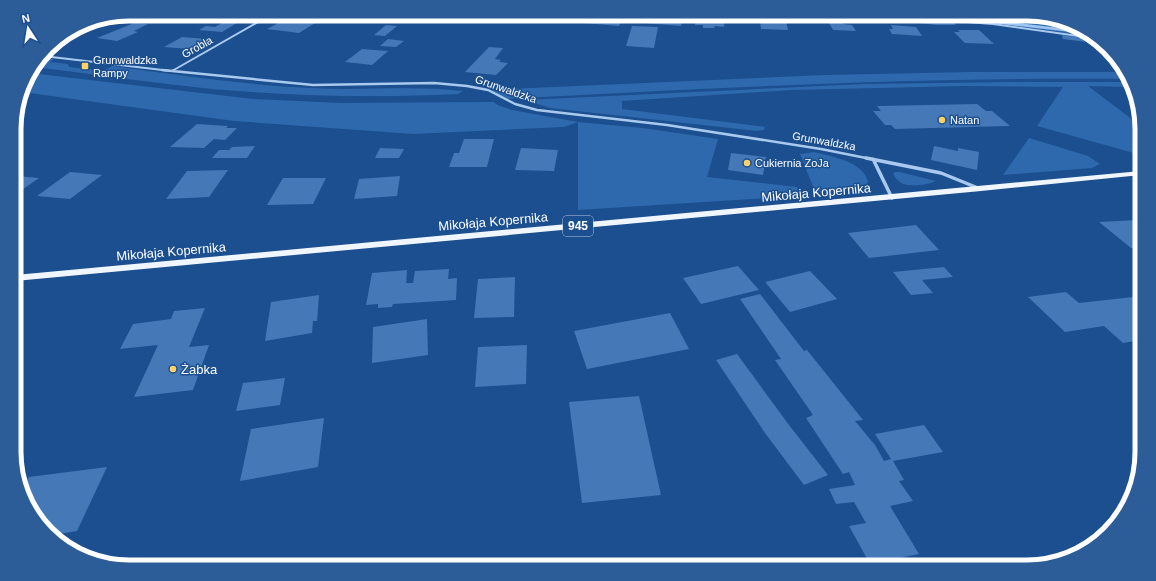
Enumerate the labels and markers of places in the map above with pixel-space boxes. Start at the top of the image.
place label: Grunwaldzka Rampy [93,54,158,79]
marker: Grunwaldzka Rampy [80,61,90,71]
place label: Natan [950,114,979,126]
marker: Natan [937,115,947,125]
place label: Cukiernia ZoJa [755,157,830,169]
marker: Cukiernia ZoJa [742,158,752,168]
place label: Żabka [181,362,218,377]
marker: Żabka [168,364,178,374]

